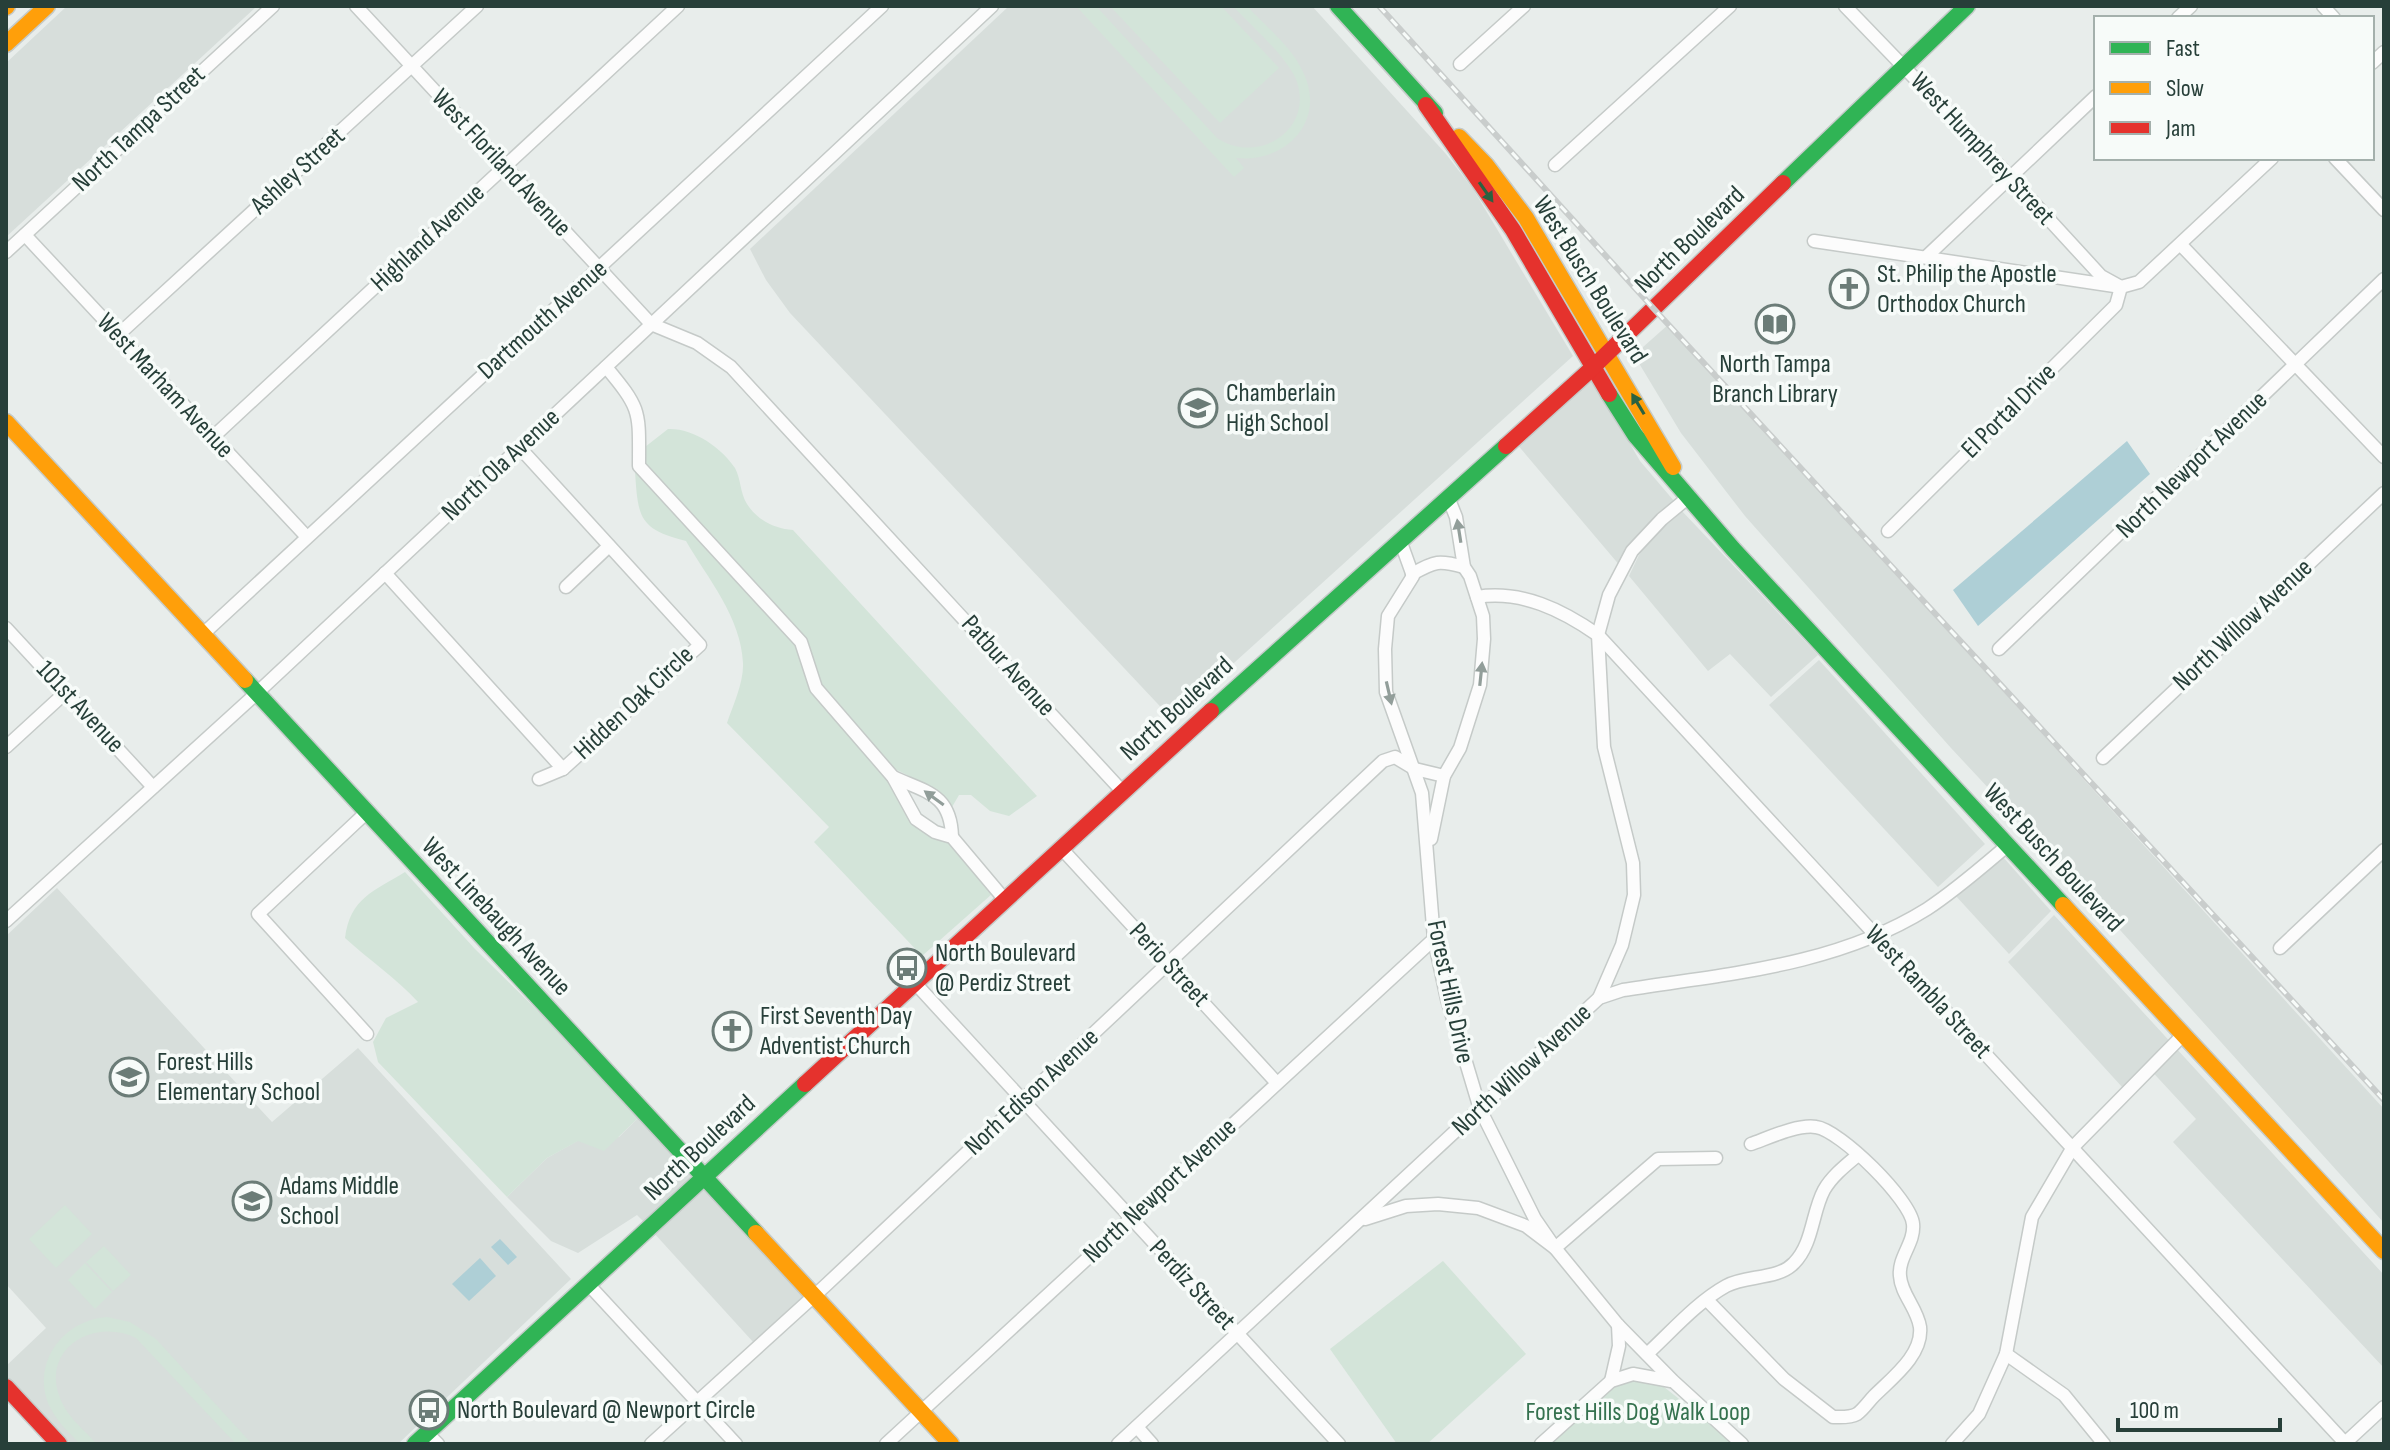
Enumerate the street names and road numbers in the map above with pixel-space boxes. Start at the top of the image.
street label: North Tampa Street [66,60,212,198]
street label: West Humphrey Street [1903,66,2061,232]
street label: West Floriland Avenue [425,83,577,243]
street label: Ashley Street [244,121,351,222]
street label: Highland Avenue [365,178,491,298]
street label: North Boulevard [1629,180,1751,300]
street label: West Busch Boulevard [1526,191,1654,369]
street label: Dartmouth Avenue [472,254,614,386]
street label: West Marham Avenue [90,307,240,465]
street label: El Portal Drive [1955,357,2063,465]
street label: North Newport Avenue [2110,385,2274,545]
street label: North Ola Avenue [435,402,567,528]
street label: North Willow Avenue [2167,552,2319,698]
street label: Patbur Avenue [955,609,1061,723]
street label: Hidden Oak Circle [568,640,700,766]
street label: North Boulevard [1114,650,1240,768]
street label: 101st Avenue [30,654,130,760]
street label: West Busch Boulevard [1976,777,2130,939]
street label: West Linebaugh Avenue [415,831,577,1003]
street label: Perio Street [1122,917,1216,1013]
street label: Forest Hills Drive [1420,917,1480,1067]
street label: West Rambla Street [1858,919,1998,1065]
street label: North Willow Avenue [1446,997,1598,1143]
street label: Norh Edison Avenue [959,1022,1105,1162]
street label: North Boulevard [638,1089,762,1207]
street label: North Newport Avenue [1077,1112,1243,1270]
street label: Perdiz Street [1142,1233,1242,1337]

